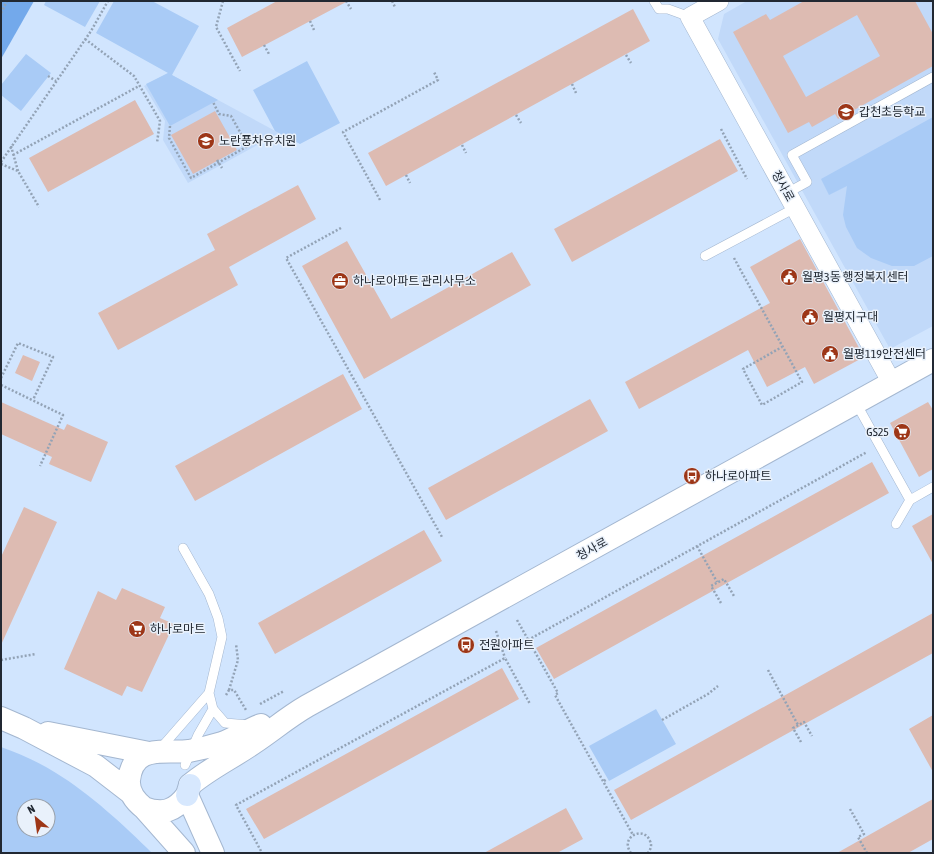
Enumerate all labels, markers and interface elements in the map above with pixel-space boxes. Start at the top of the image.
school or university icon: 갑천초등학교 [836,102,856,122]
place label: 갑천초등학교 [859,105,925,119]
school or university icon: 노란풍차유치원 [196,131,216,151]
place label: 노란풍차유치원 [219,134,296,148]
street label: 청사로 [769,168,797,204]
public building icon: 월평3동 행정복지센터 [779,267,799,287]
place label: 월평3동 행정복지센터 [802,270,909,284]
office icon: 하나로아파트 관리사무소 [330,271,350,291]
place label: 하나로아파트 관리사무소 [353,274,476,288]
public building icon: 월평지구대 [800,307,820,327]
place label: 월평지구대 [823,310,878,324]
public building icon: 월평119안전센터 [820,344,840,364]
place label: 월평119안전센터 [843,347,926,361]
supermarket icon: GS25 [892,422,912,442]
place label: GS25 [866,425,889,439]
bus stop icon: 하나로아파트 [682,466,702,486]
place label: 하나로아파트 [705,469,771,483]
street label: 청사로 [574,535,610,563]
supermarket icon: 하나로마트 [127,619,147,639]
place label: 하나로마트 [150,622,205,636]
bus stop icon: 전원아파트 [456,635,476,655]
place label: 전원아파트 [479,638,534,652]
north arrow [16,798,56,838]
text: N [25,802,37,816]

